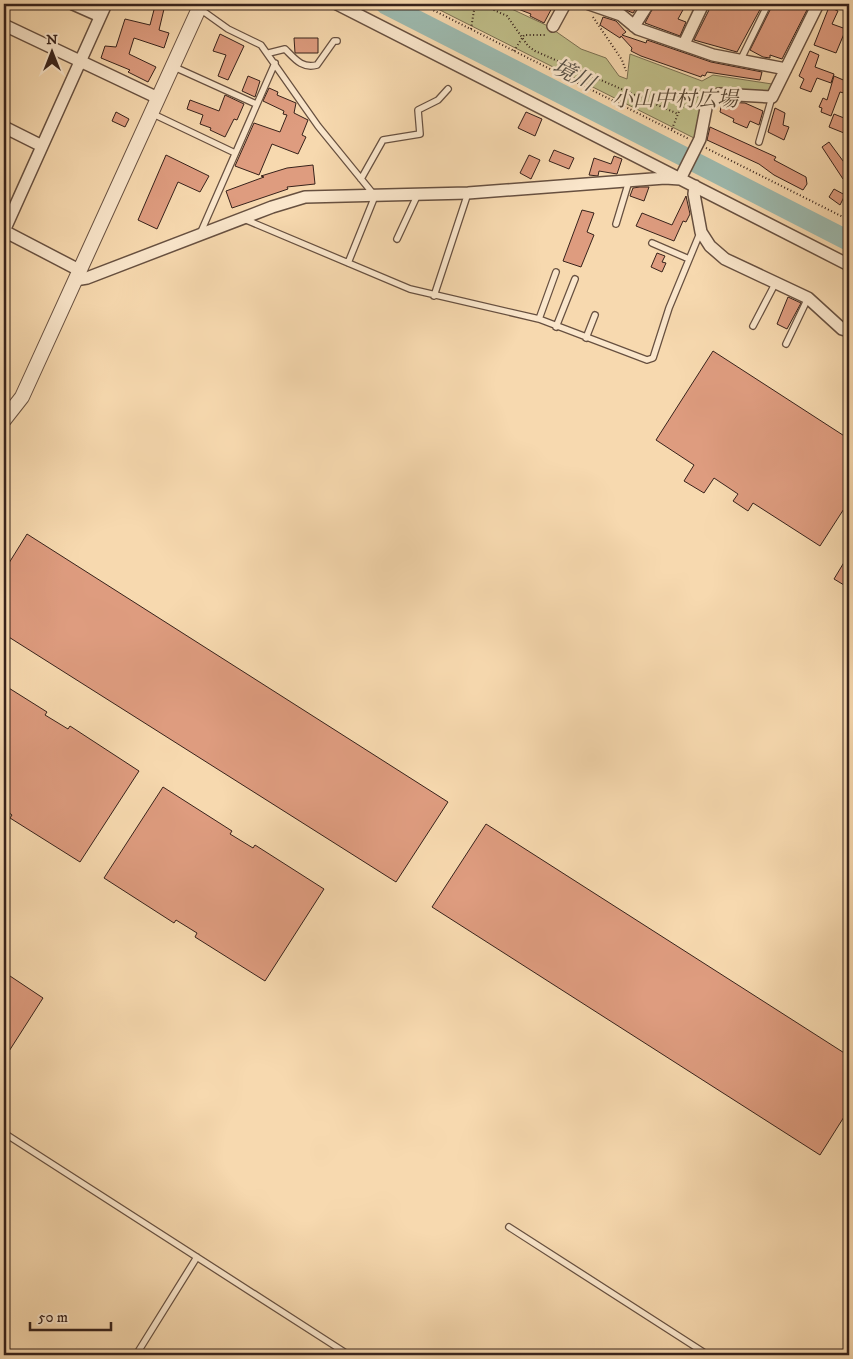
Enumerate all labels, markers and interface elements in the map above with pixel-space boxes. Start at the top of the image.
north arrow [28,28,78,78]
text: N [46,31,58,49]
water label: 境川 [548,53,601,98]
park label: 小山中村広場 [612,87,740,113]
scale bar [30,1299,111,1331]
text: 50 m [38,1308,68,1327]

